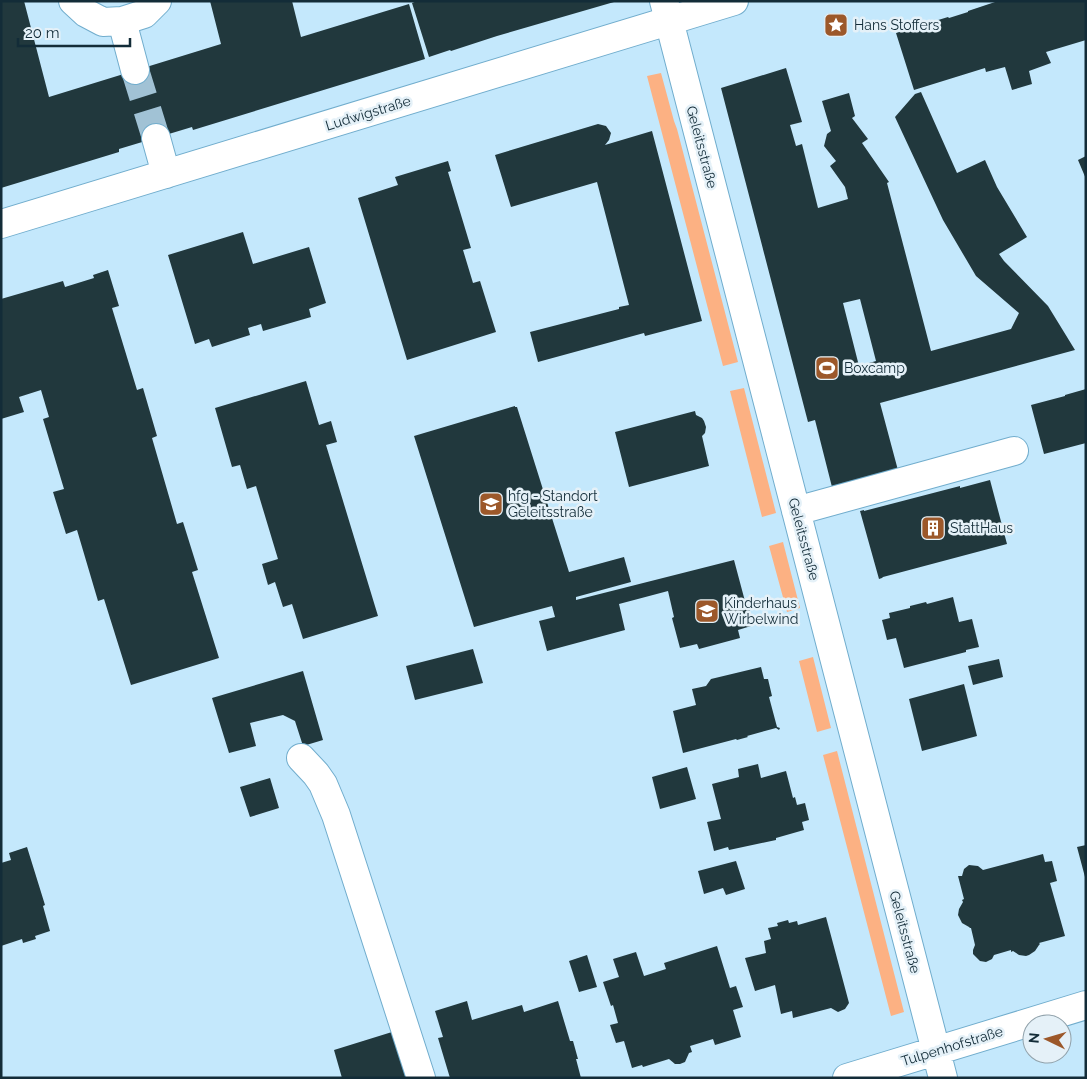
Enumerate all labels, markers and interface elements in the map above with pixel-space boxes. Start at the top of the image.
place icon: Hans Stoffers [823,12,849,38]
scale bar [18,15,130,47]
place label: Hans Stoffers [854,17,940,33]
text: 20 m [25,24,60,42]
street label: Ludwigstraße [324,92,412,134]
street label: Geleitsstraße [683,104,721,190]
sports icon: Boxcamp [814,355,840,381]
place label: Boxcamp [844,360,905,376]
place label: hfg - Standort Geleitsstraße [508,488,598,520]
school or university icon: hfg - Standort Geleitsstraße [478,491,504,517]
street label: Geleitsstraße [785,496,823,582]
building icon: StattHaus [920,515,946,541]
place label: StattHaus [950,520,1013,536]
place label: Kinderhaus Wirbelwind [724,595,798,627]
school or university icon: Kinderhaus Wirbelwind [694,598,720,624]
street label: Geleitsstraße [886,889,924,975]
north arrow [1022,1014,1072,1064]
street label: Tulpenhofstraße [899,1023,1005,1069]
text: N [1026,1032,1042,1044]

